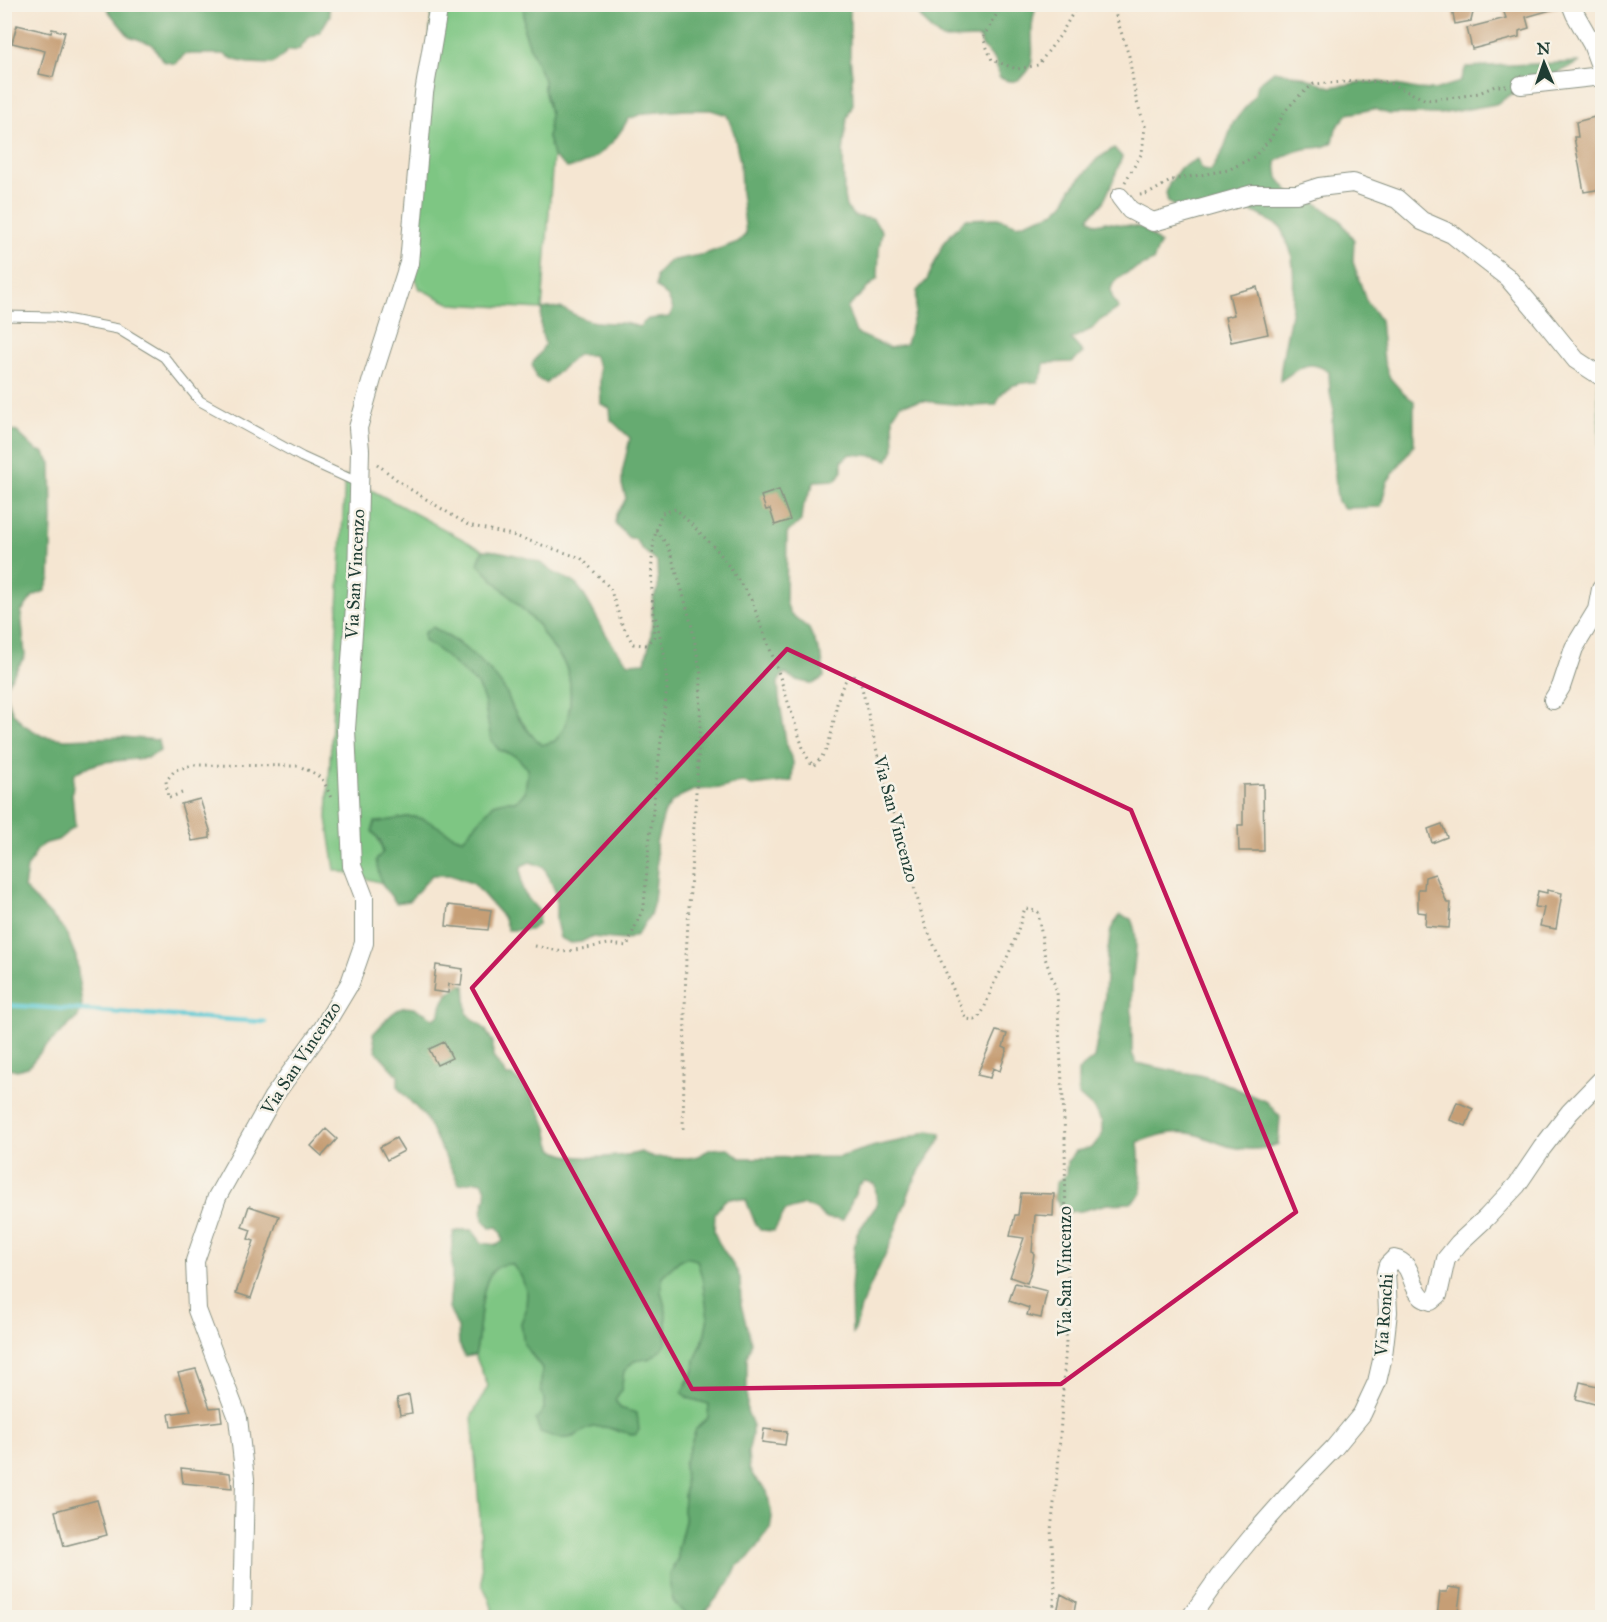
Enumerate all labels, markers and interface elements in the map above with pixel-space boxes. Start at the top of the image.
north arrow [1514,33,1574,93]
text: N [1536,39,1551,58]
street label: Via San Vincenzo [341,508,369,641]
street label: Via San Vincenzo [868,752,923,885]
street label: Via San Vincenzo [256,997,346,1119]
street label: Via San Vincenzo [1054,1206,1076,1337]
street label: Via Ronchi [1370,1273,1398,1358]

